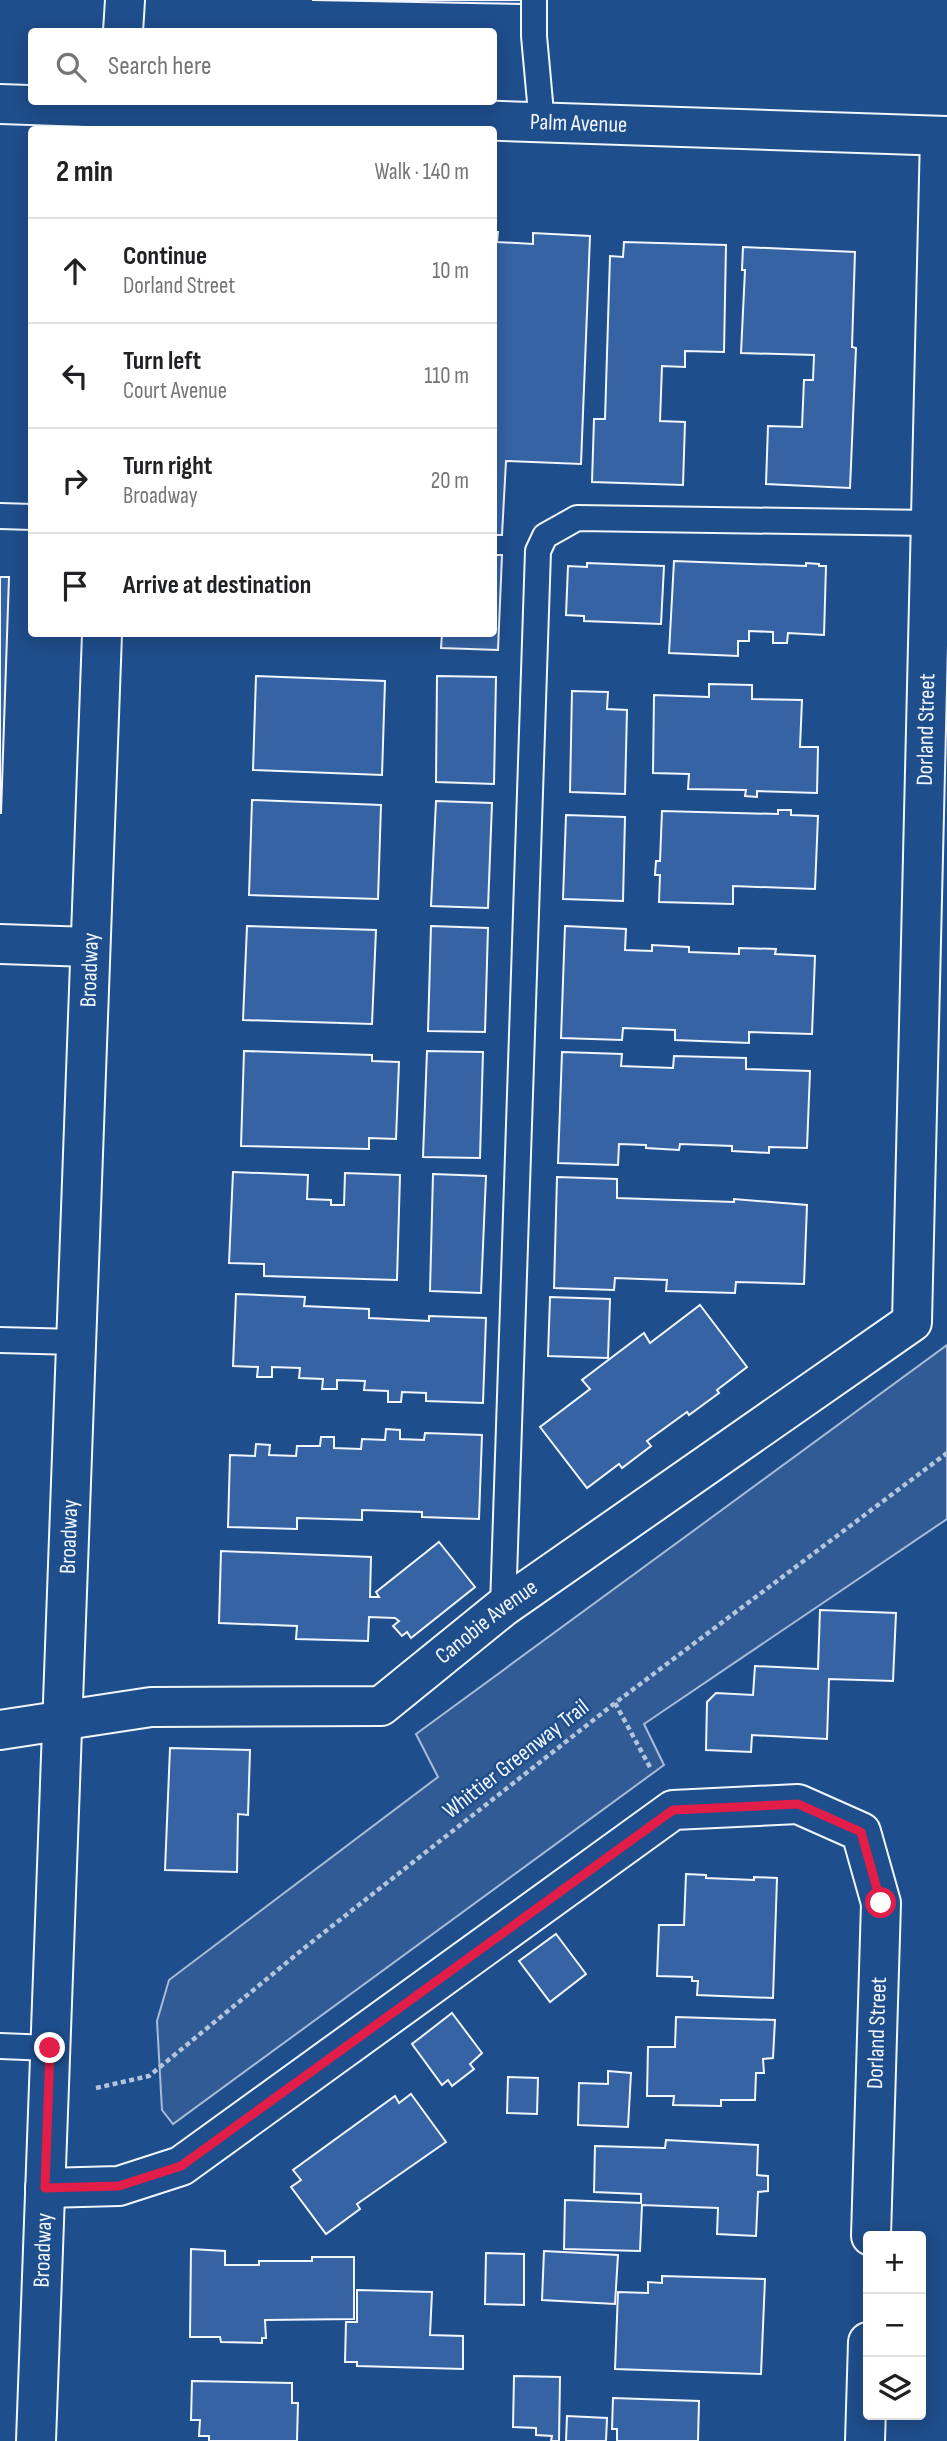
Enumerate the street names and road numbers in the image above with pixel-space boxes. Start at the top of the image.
street label: Palm Avenue [530,108,628,139]
street label: Dorland Street [911,673,941,786]
street label: Broadway [74,932,105,1008]
street label: Broadway [54,1499,84,1574]
street label: Canobie Avenue [430,1573,543,1670]
street label: Whittier Greenway Trail [437,1693,595,1825]
street label: Dorland Street [861,1976,893,2090]
street label: Broadway [28,2212,58,2288]

